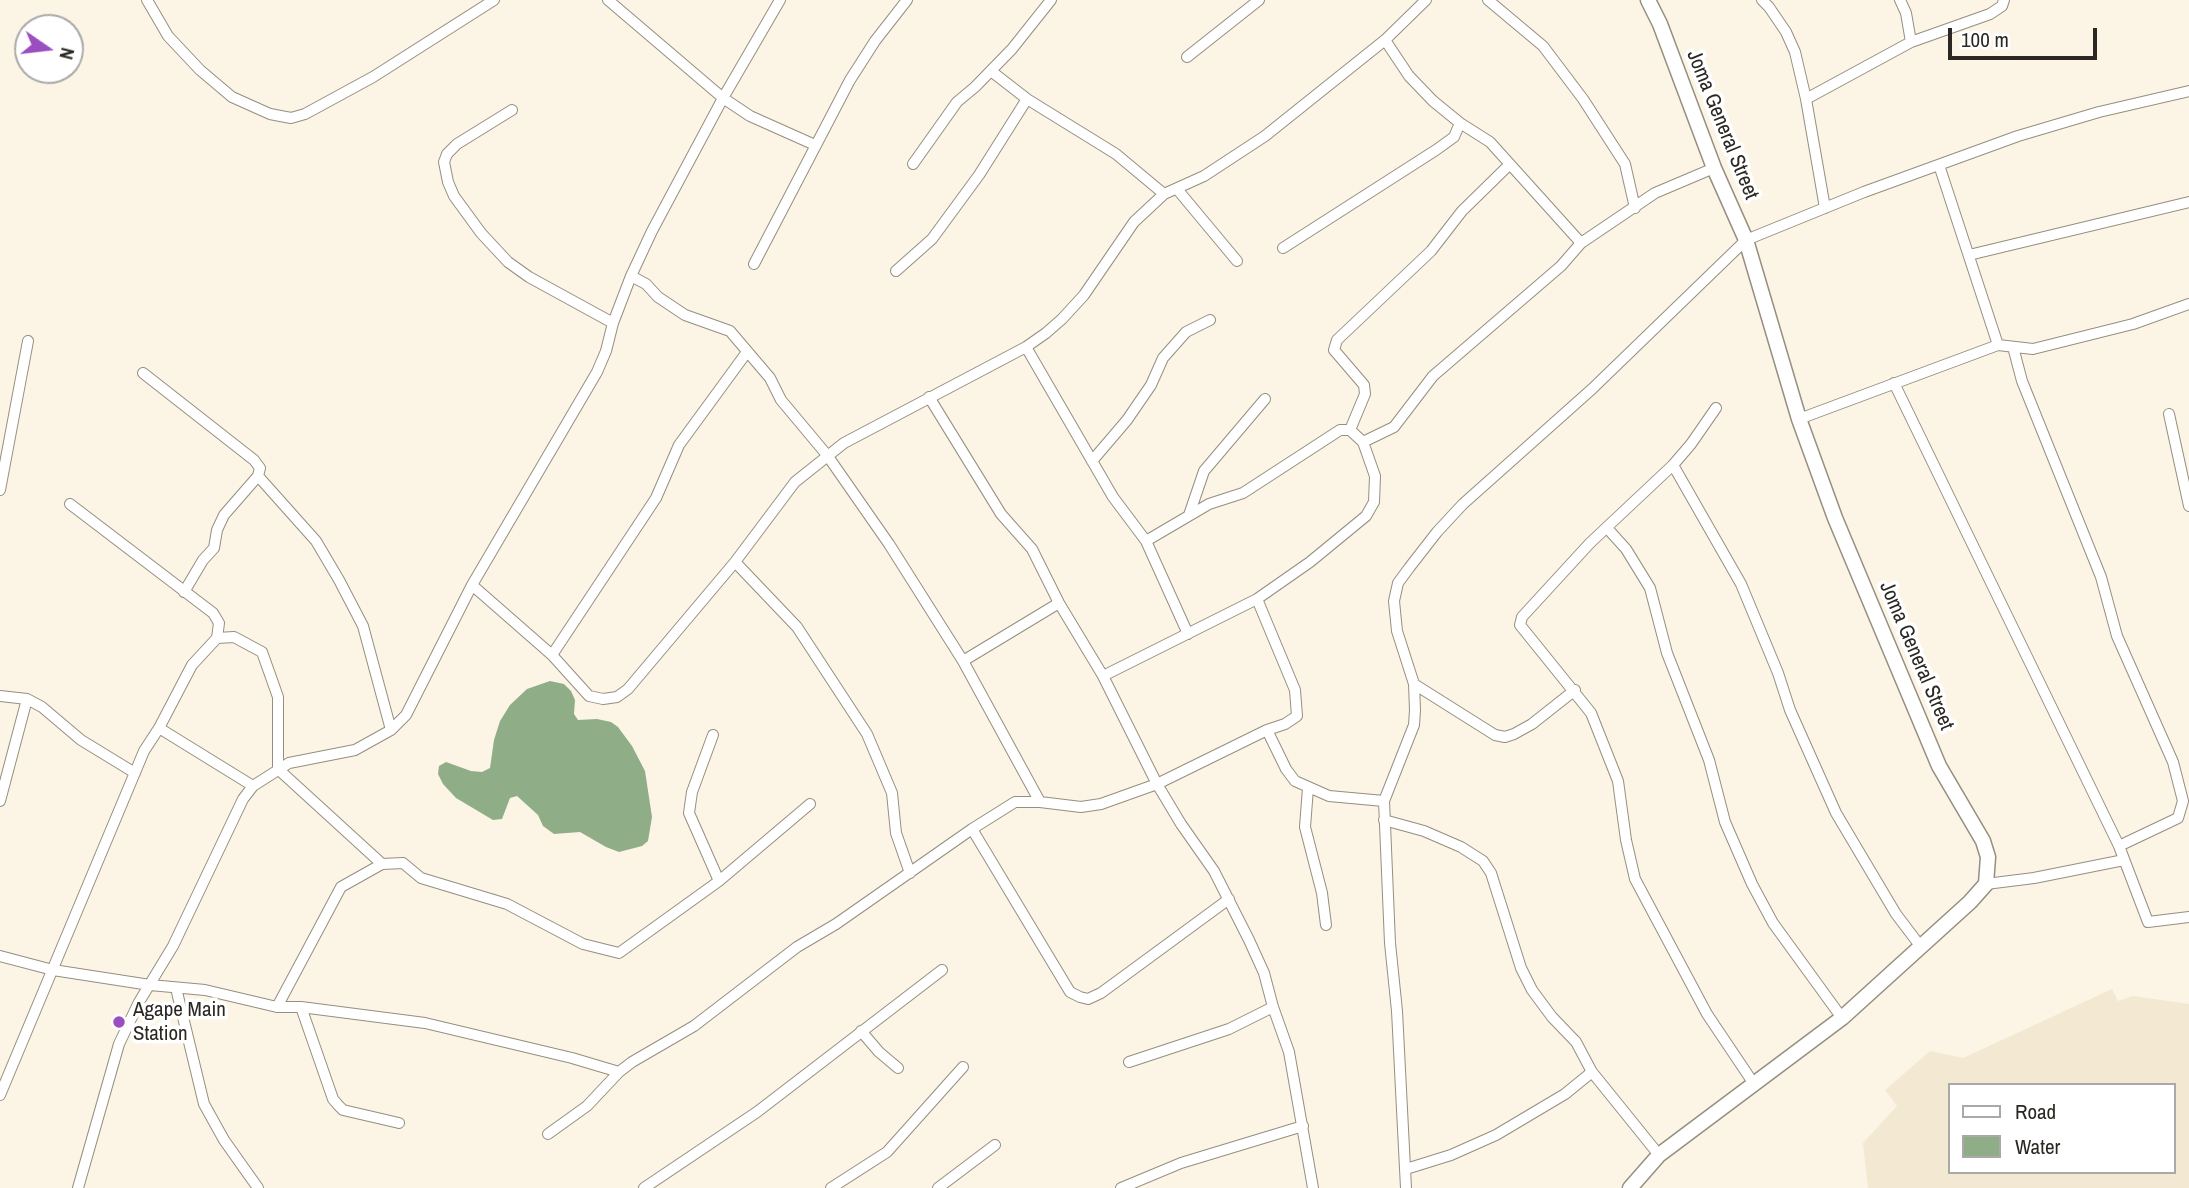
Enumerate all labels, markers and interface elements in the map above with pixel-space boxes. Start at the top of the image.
north arrow [14,14,84,84]
scale bar [1951,14,2100,58]
text: 100 m [1961,25,2009,54]
text: N [53,45,81,62]
street label: Joma General Street [1681,47,1763,203]
street label: Joma General Street [1873,578,1959,734]
place label: Agape Main Station [133,997,226,1047]
marker: Agape Main Station [111,1014,127,1030]
legend [1948,1083,2175,1174]
text: Road [2015,1097,2056,1126]
text: Water [2015,1132,2060,1161]

